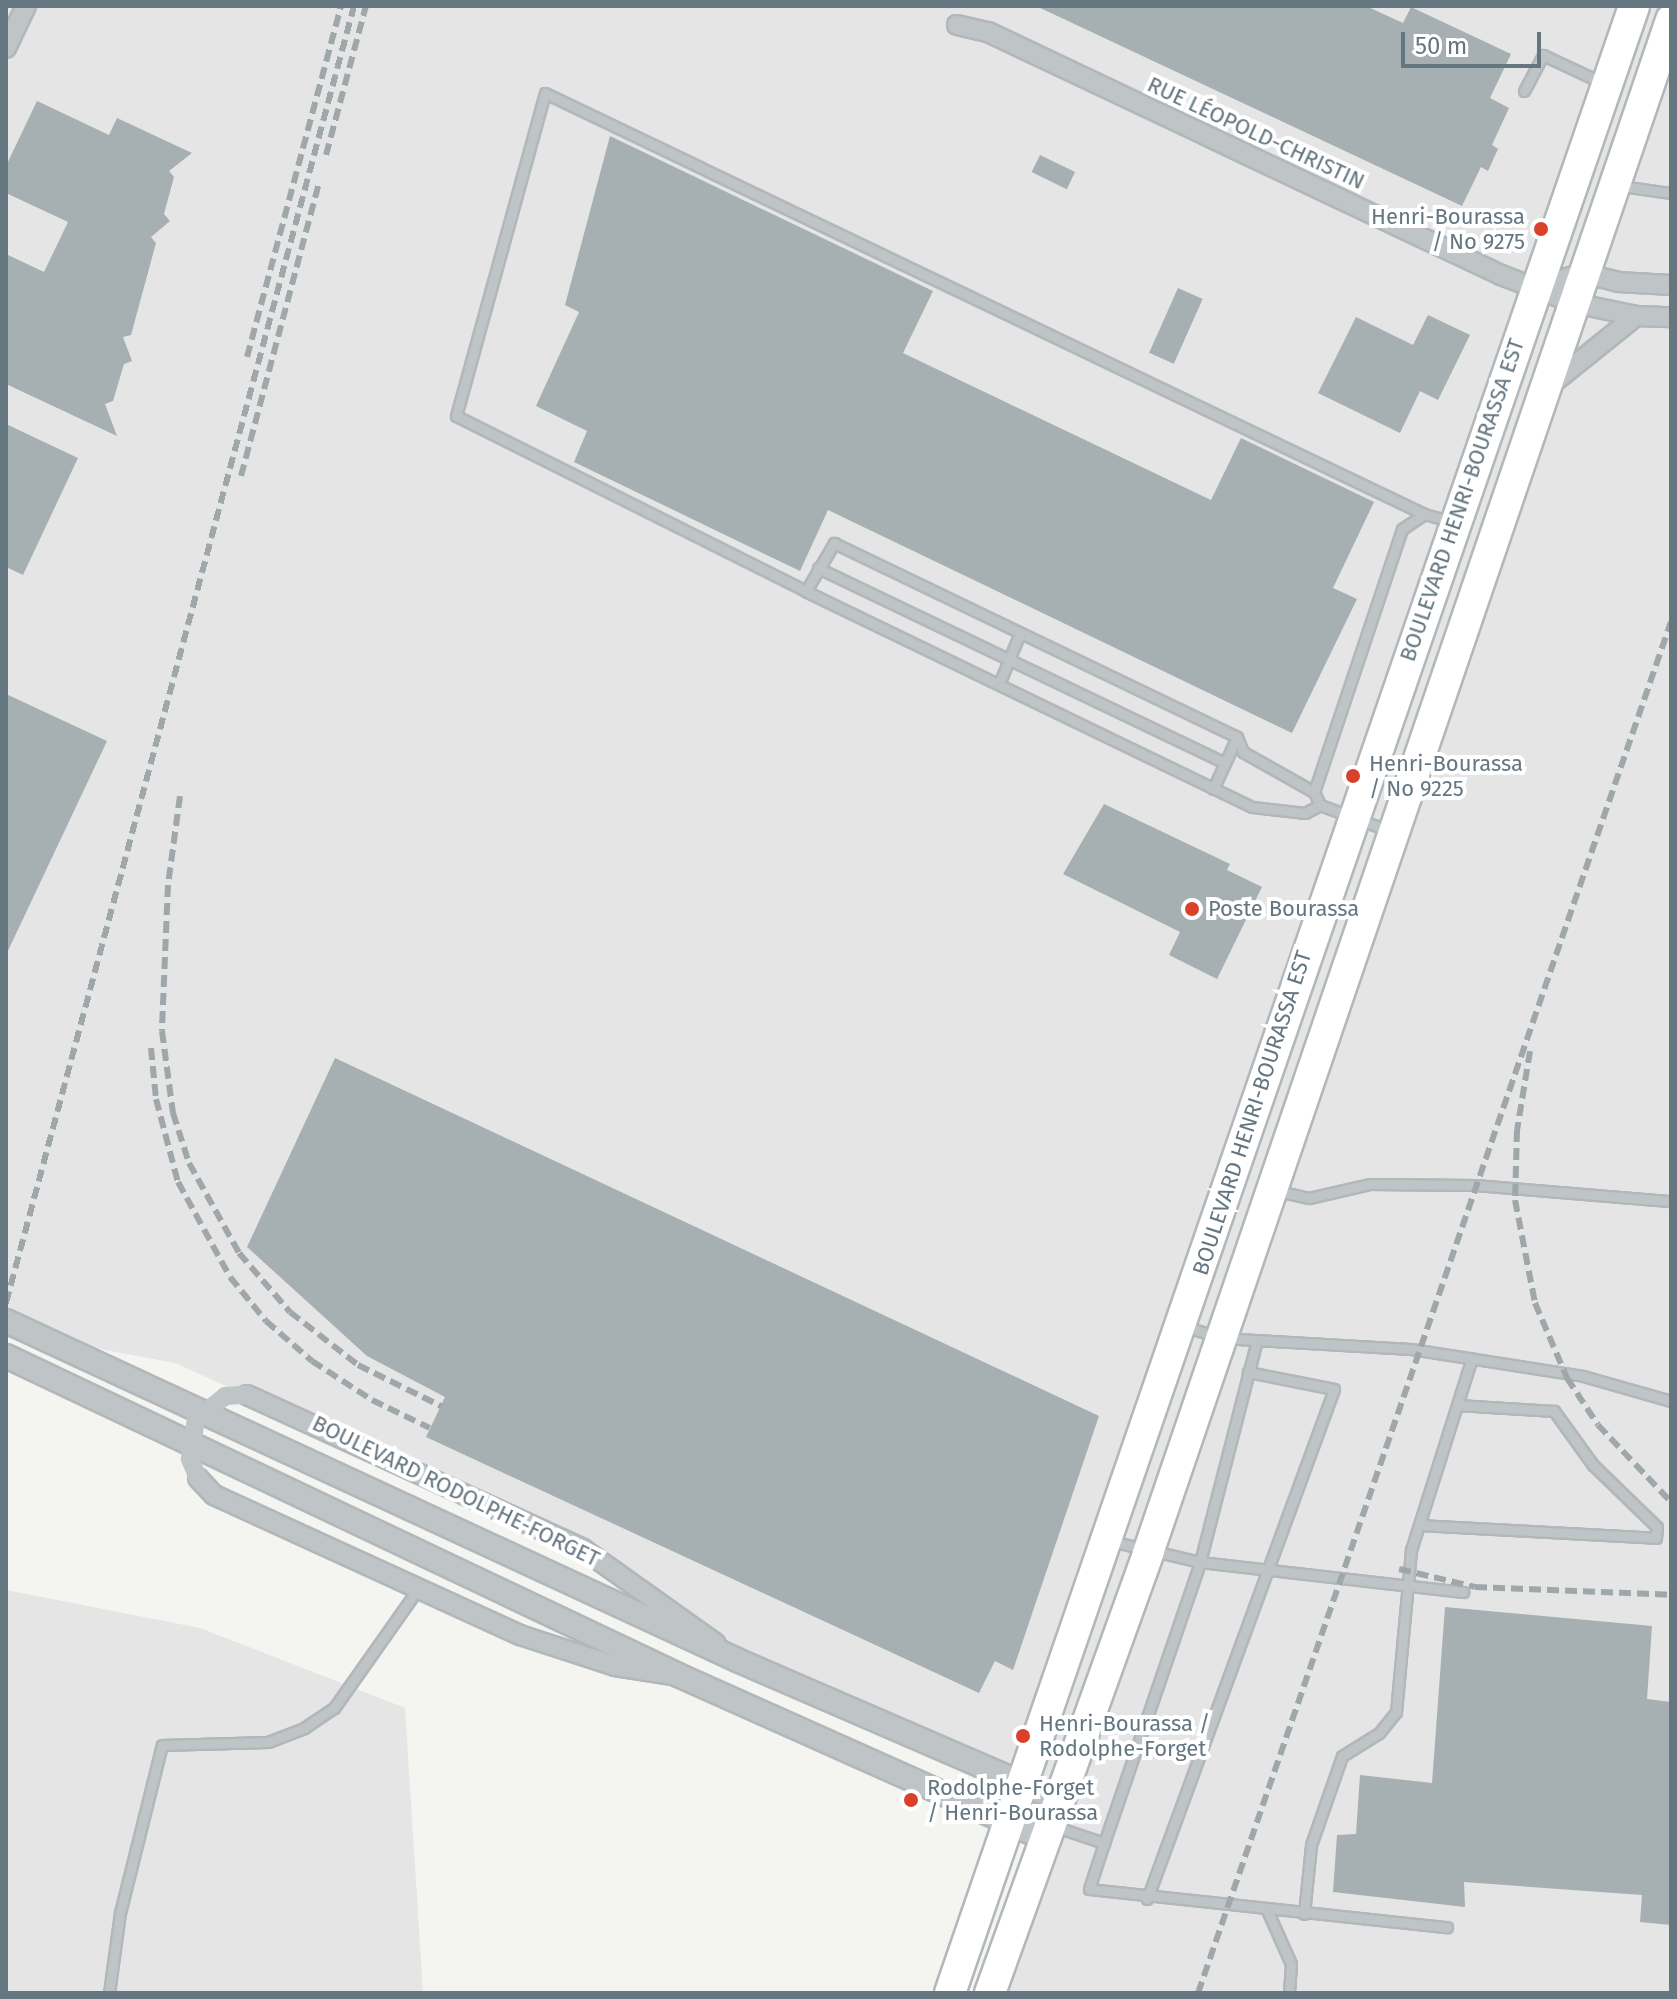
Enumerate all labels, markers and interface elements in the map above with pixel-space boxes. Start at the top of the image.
scale bar [1405,16,1545,66]
text: 50 m [1415,32,1467,60]
street label: RUE LÉOPOLD-CHRISTIN [1143,71,1369,195]
place label: Henri-Bourassa / No 9275 [1371,203,1525,254]
marker: Henri-Bourassa / No 9275 [1532,220,1550,238]
street label: BOULEVARD HENRI-BOURASSA EST [1394,335,1530,665]
place label: Henri-Bourassa / No 9225 [1369,750,1523,802]
marker: Henri-Bourassa / No 9225 [1344,767,1362,785]
place label: Poste Bourassa [1208,896,1359,922]
marker: Poste Bourassa [1183,900,1201,918]
street label: BOULEVARD HENRI-BOURASSA EST [1187,947,1317,1279]
street label: BOULEVARD RODOLPHE-FORGET [308,1410,604,1572]
place label: Henri-Bourassa / Rodolphe-Forget [1039,1710,1210,1762]
marker: Henri-Bourassa / Rodolphe-Forget [1014,1727,1032,1745]
place label: Rodolphe-Forget / Henri-Bourassa [927,1774,1098,1826]
marker: Rodolphe-Forget / Henri-Bourassa [902,1791,920,1809]

